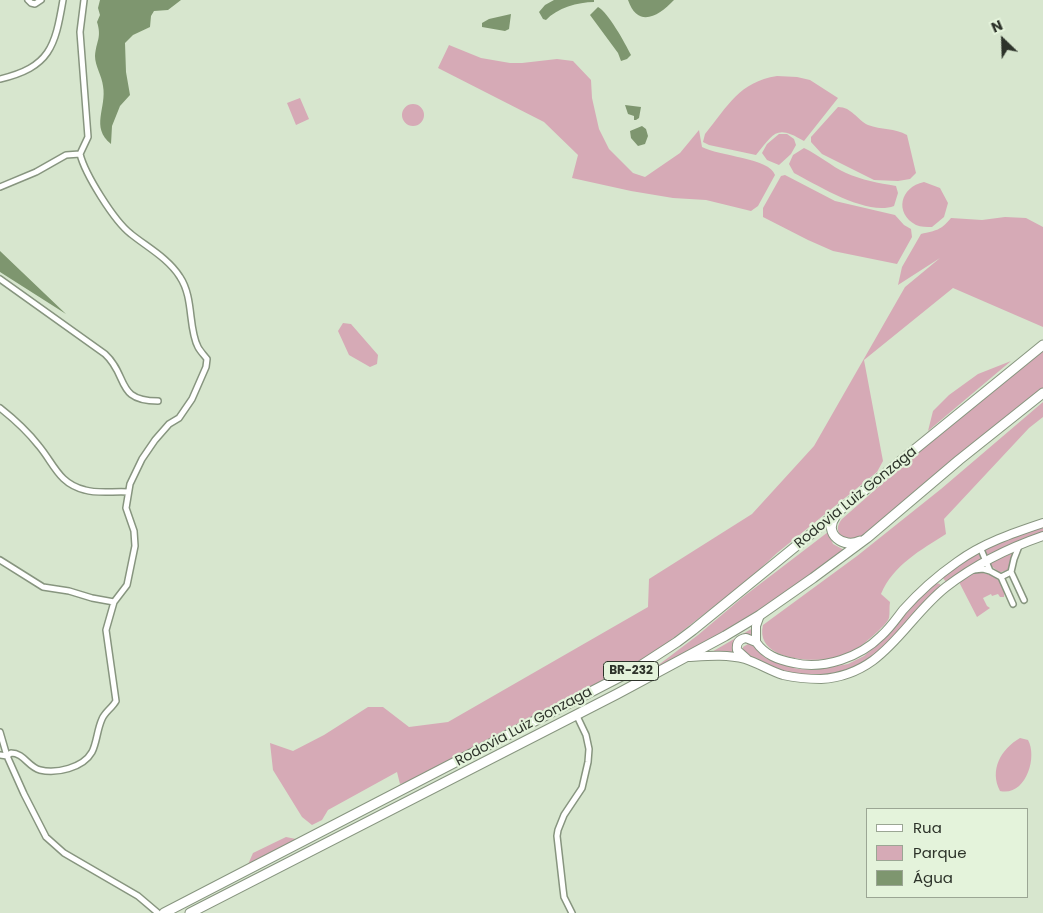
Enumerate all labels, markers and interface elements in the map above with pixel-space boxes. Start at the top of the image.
north arrow [978,15,1028,65]
text: N [988,15,1006,38]
street label: Rodovia Luiz Gonzaga [791,443,921,553]
road number: BR-232 [604,661,658,680]
street label: Rodovia Luiz Gonzaga [453,684,595,770]
legend [866,808,1028,898]
text: Rua [913,817,942,838]
text: Parque [913,842,966,863]
text: Água [913,867,953,888]

